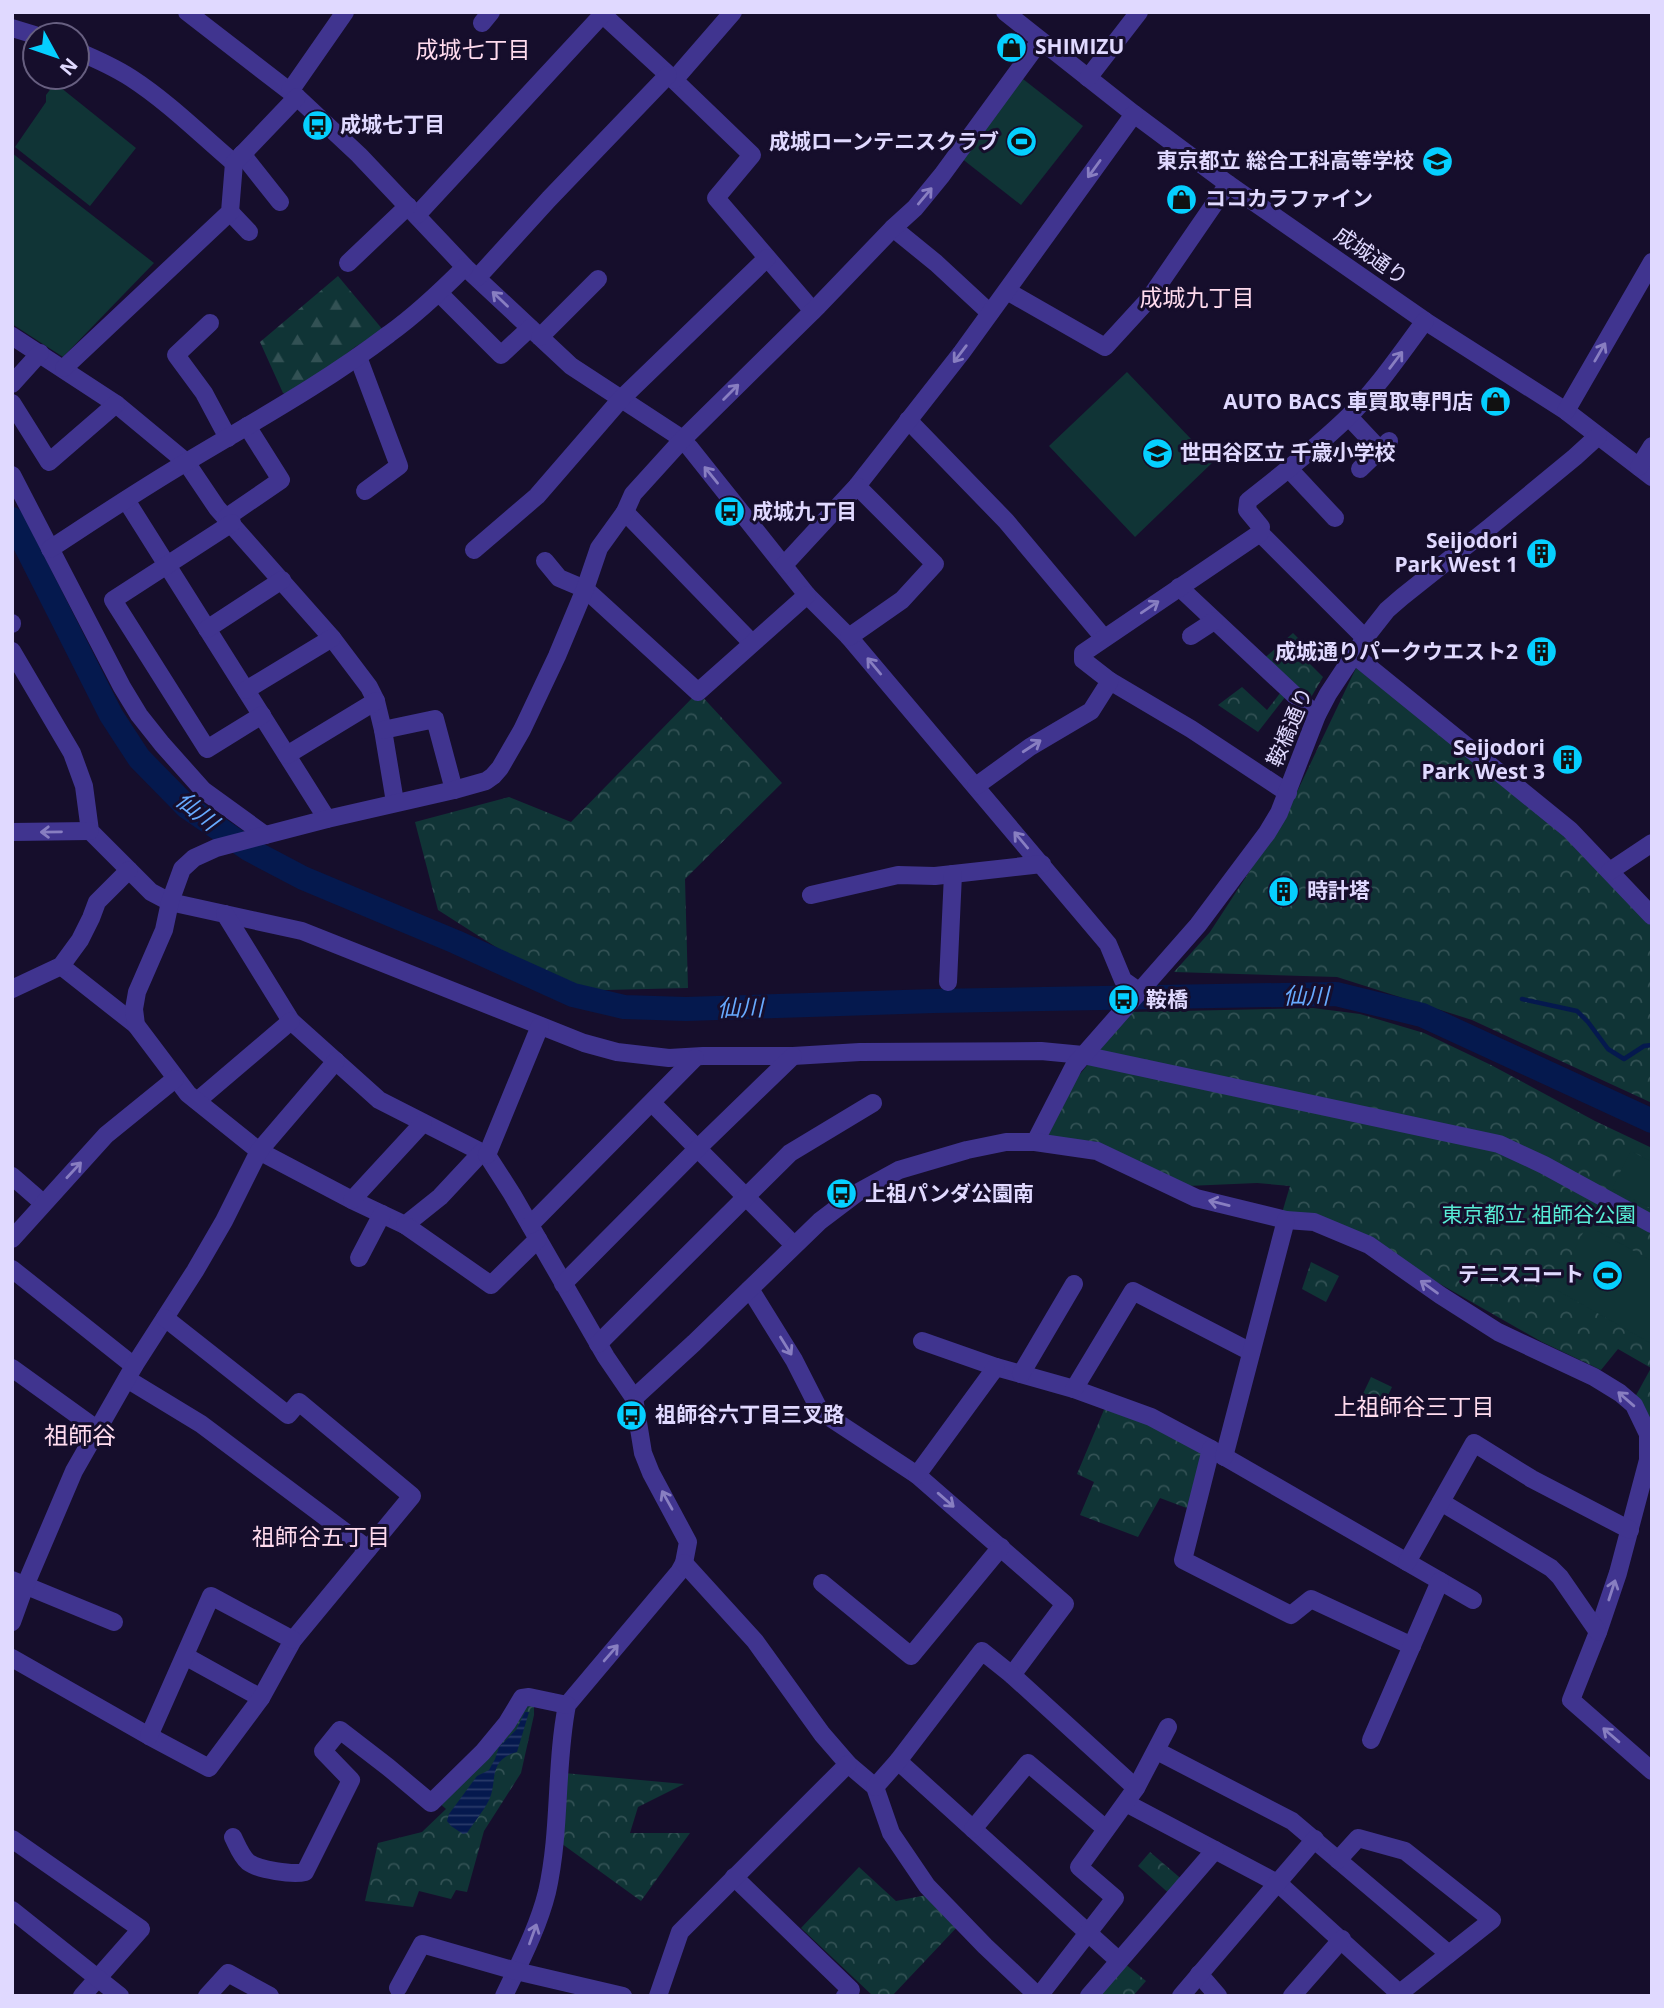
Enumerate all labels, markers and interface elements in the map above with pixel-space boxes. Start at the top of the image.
north arrow [21,21,91,91]
shop icon: SHIMIZU [995,30,1029,64]
place label: SHIMIZU [1035,32,1124,60]
district label: 成城七丁目 [416,33,531,65]
text: N [54,53,84,81]
bus stop icon: 成城七丁目 [300,108,334,142]
place label: 成城七丁目 [340,110,445,138]
sports icon: 成城ローンテニスクラブ [1005,125,1039,159]
place label: 成城ローンテニスクラブ [769,127,999,155]
school or university icon: 東京都立 総合工科高等学校 [1420,144,1454,178]
place label: 東京都立 総合工科高等学校 [1157,146,1414,174]
one-way arrow [1086,159,1101,178]
shop icon: ココカラファイン [1165,182,1199,216]
place label: ココカラファイン [1205,184,1373,212]
one-way arrow [917,187,933,205]
street label: 成城通り [1329,220,1414,291]
district label: 成城九丁目 [1140,281,1255,313]
one-way arrow [492,290,509,307]
one-way arrow [1593,342,1607,362]
one-way arrow [953,344,968,362]
one-way arrow [1388,351,1403,369]
one-way arrow [722,384,739,401]
shop icon: AUTO BACS 車買取専門店 [1479,385,1513,419]
place label: AUTO BACS 車買取専門店 [1223,387,1473,415]
school or university icon: 世田谷区立 千歳小学校 [1140,436,1174,470]
place label: 世田谷区立 千歳小学校 [1180,438,1395,466]
one-way arrow [703,466,719,484]
bus stop icon: 成城九丁目 [712,495,746,529]
place label: 成城九丁目 [752,497,857,525]
place label: Seijodori Park West 1 [1394,526,1518,578]
building icon: Seijodori Park West 1 [1524,536,1558,570]
one-way arrow [1140,600,1159,614]
building icon: 成城通りパークウエスト2 [1524,635,1558,669]
place label: 成城通りパークウエスト2 [1275,637,1518,665]
one-way arrow [866,658,882,676]
street label: 鞍橋通り [1260,682,1318,771]
place label: Seijodori Park West 3 [1421,733,1545,785]
one-way arrow [1021,739,1041,753]
building icon: Seijodori Park West 3 [1551,743,1585,777]
water label: 仙川 [170,783,228,839]
one-way arrow [40,825,63,838]
one-way arrow [1014,831,1029,849]
building icon: 時計塔 [1267,874,1301,908]
place label: 時計塔 [1307,876,1370,904]
water label: 仙川 [1283,979,1332,1011]
bus stop icon: 鞍橋 [1106,983,1140,1017]
place label: 鞍橋 [1146,985,1188,1013]
water label: 仙川 [717,991,766,1023]
one-way arrow [65,1162,82,1179]
bus stop icon: 上祖パンダ公園南 [825,1177,859,1211]
place label: 上祖パンダ公園南 [865,1179,1034,1207]
one-way arrow [1208,1196,1231,1210]
park label: 東京都立 祖師谷公園 [1442,1200,1636,1228]
sports icon: テニスコート [1590,1258,1624,1292]
place label: テニスコート [1458,1260,1584,1288]
one-way arrow [1420,1280,1439,1294]
one-way arrow [779,1336,793,1356]
district label: 上祖師谷三丁目 [1334,1390,1495,1422]
one-way arrow [1617,1391,1635,1407]
bus stop icon: 祖師谷六丁目三叉路 [615,1398,649,1432]
place label: 祖師谷六丁目三叉路 [655,1400,844,1428]
district label: 祖師谷 [44,1418,116,1451]
one-way arrow [660,1491,674,1511]
one-way arrow [937,1492,955,1508]
district label: 祖師谷五丁目 [252,1520,390,1552]
one-way arrow [1607,1580,1619,1602]
one-way arrow [603,1644,619,1662]
one-way arrow [1603,1727,1621,1743]
one-way arrow [527,1923,540,1945]

